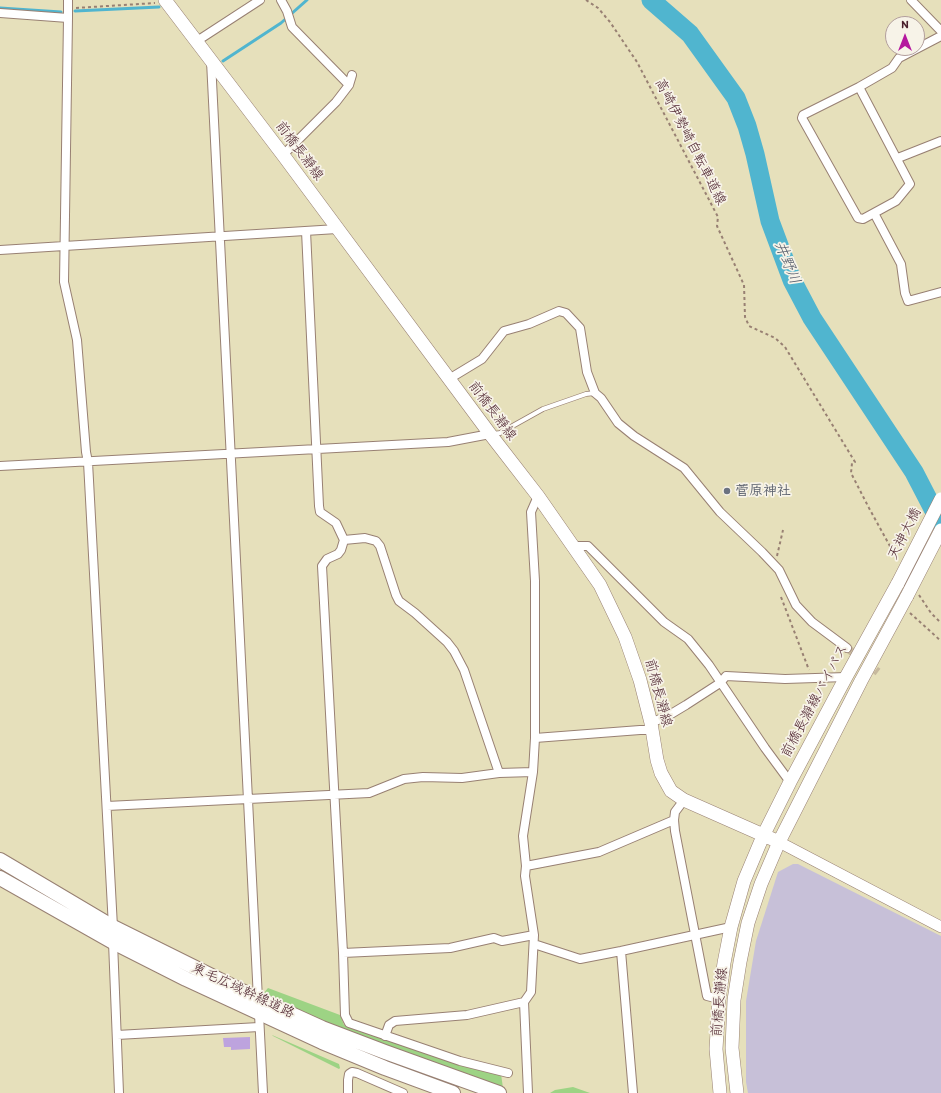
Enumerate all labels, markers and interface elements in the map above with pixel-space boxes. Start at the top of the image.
north arrow [885,16,925,56]
text: N [901,18,909,31]
street label: 高崎伊勢崎自転車道線 [651,76,729,208]
street label: 前橋長瀞線 [271,118,327,184]
water label: 井野川 [770,239,804,287]
street label: 前橋長瀞線 [464,378,520,444]
place label: 菅原神社 [735,483,791,499]
marker: 菅原神社 [722,486,732,496]
street label: 天神大橋 [885,505,925,563]
street label: 前橋長瀞線バイパス [778,641,852,761]
street label: 前橋長瀞線 [641,657,675,729]
street label: 東毛広域幹線道路 [189,960,297,1022]
street label: 前橋長瀞線 [709,966,731,1038]

